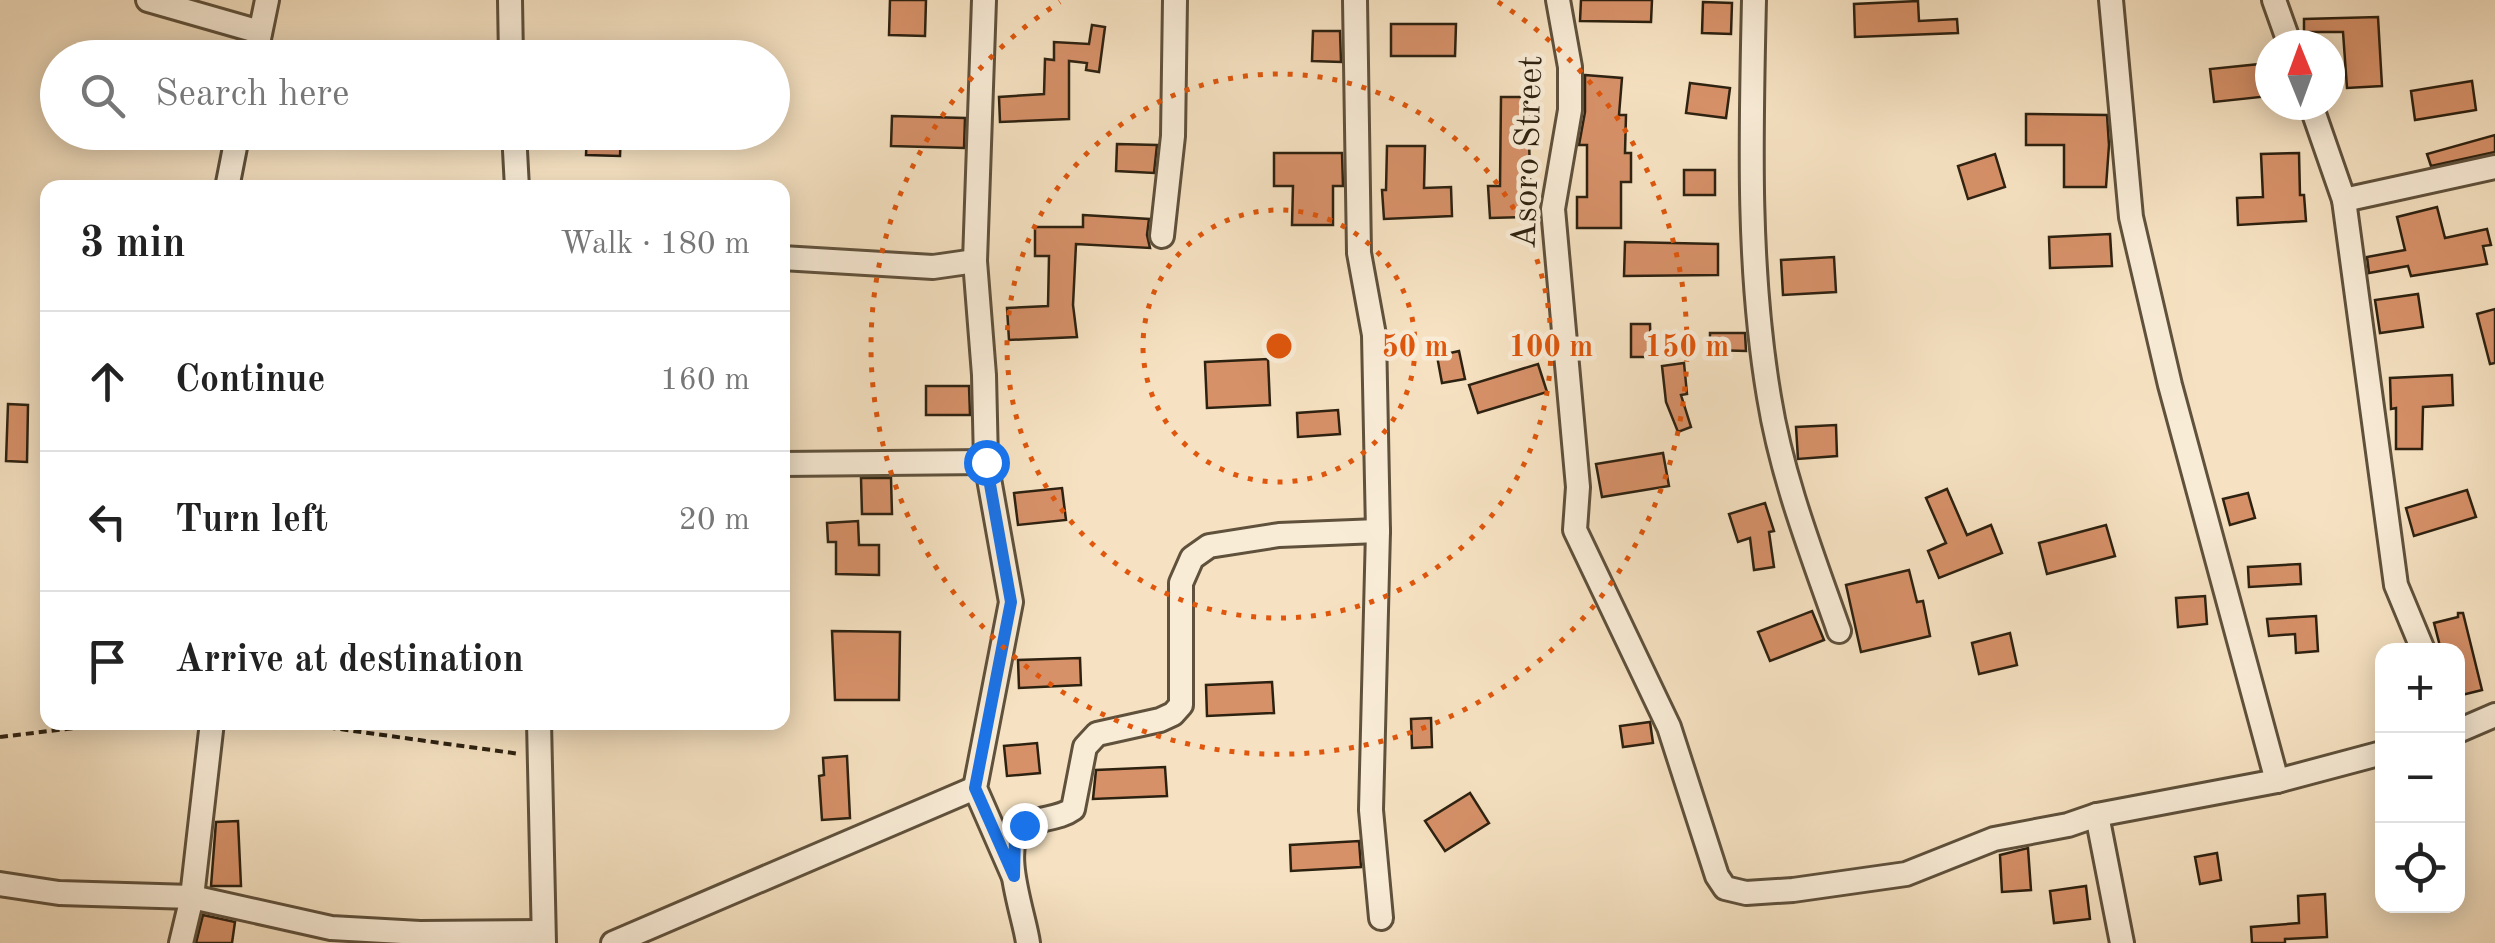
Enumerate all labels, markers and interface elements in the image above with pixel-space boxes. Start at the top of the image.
north arrow [2255,30,2345,120]
search box [40,40,790,150]
street label: Asoro Street [1508,55,1549,249]
icon: search [75,68,130,123]
text: Search here [155,76,350,114]
text: 3 min [80,224,186,266]
text: Walk · 180 m [560,229,750,261]
centre of rings [1261,328,1297,364]
text: 50 m [1381,333,1449,363]
text: 100 m [1509,333,1593,363]
text: 150 m [1645,333,1729,363]
icon: ahead [80,354,135,409]
text: Continue [175,362,325,400]
text: 160 m [660,365,750,397]
route start [964,440,1010,486]
icon: left [80,494,135,549]
text: Turn left [175,502,328,540]
text: 20 m [679,505,750,537]
icon: arrive [80,634,135,689]
text: Arrive at destination [175,642,524,680]
map controls [2375,643,2465,913]
button: + [2375,643,2465,733]
button: − [2375,733,2465,823]
route end [1002,803,1048,849]
button: locate [2375,823,2465,913]

